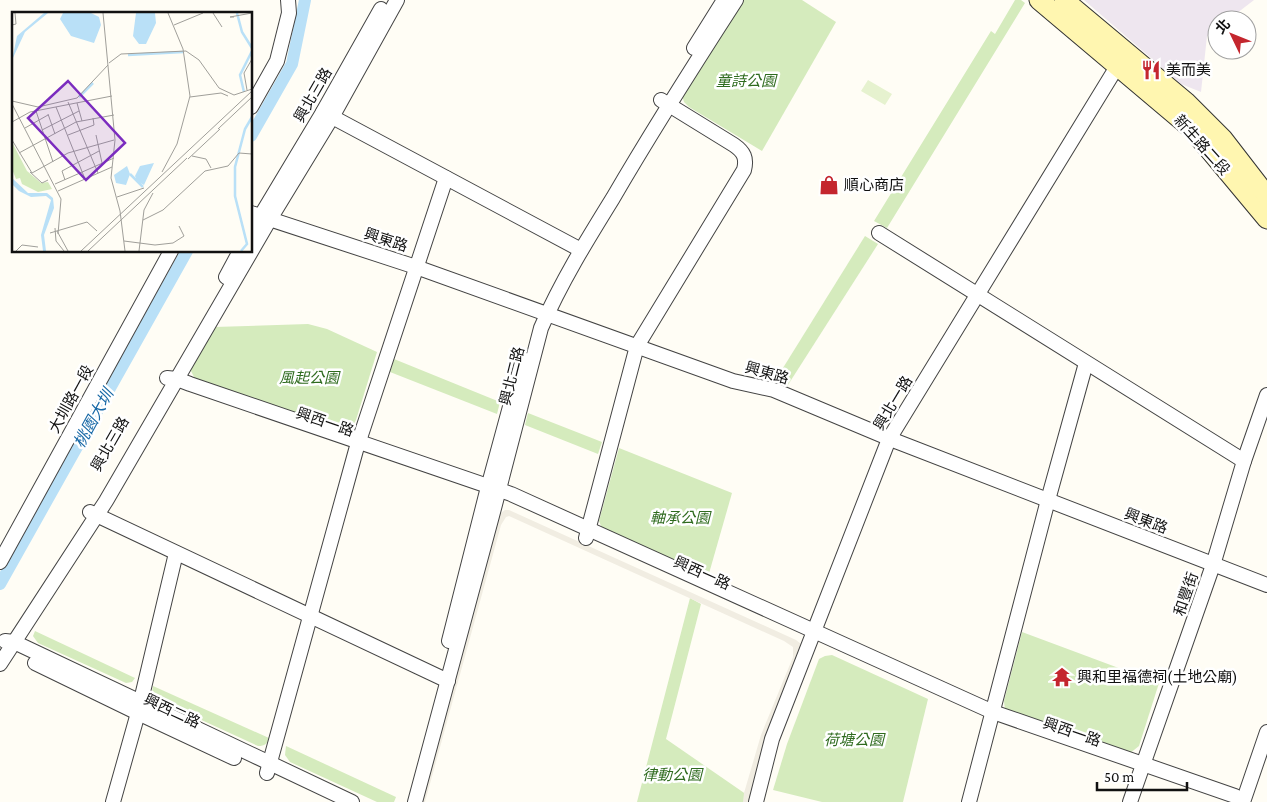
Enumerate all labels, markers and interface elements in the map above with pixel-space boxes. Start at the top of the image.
north arrow [1207,10,1257,60]
inset map [12,12,252,252]
text: 北 [1212,16,1233,37]
restaurant icon: 美而美 [1140,59,1162,81]
place label: 美而美 [1166,62,1211,78]
street label: 興北三路 [290,65,335,125]
park label: 童詩公園 [716,73,778,89]
street label: 新生路二段 [1171,112,1233,178]
shop icon: 順心商店 [818,174,840,196]
place label: 順心商店 [844,177,904,193]
street label: 興東路 [362,225,410,255]
street label: 興北二路 [496,345,527,407]
street label: 興東路 [743,359,791,387]
street label: 大圳路一段 [46,362,96,436]
park label: 風起公園 [279,370,341,386]
street label: 興北一路 [870,373,915,433]
water label: 桃園大圳 [70,384,117,450]
street label: 興西一路 [294,405,356,439]
street label: 興北三路 [87,414,132,474]
street label: 興東路 [1122,505,1170,537]
park label: 軸承公園 [650,510,712,526]
street label: 興西一路 [671,553,733,593]
street label: 和豐街 [1171,570,1201,618]
temple icon: 興和里福德祠(土地公廟) [1051,666,1073,688]
place label: 興和里福德祠(土地公廟) [1077,668,1238,686]
street label: 興西二路 [141,691,203,731]
street label: 興西一路 [1041,715,1103,749]
park label: 荷塘公園 [824,732,886,748]
scale bar [1097,760,1187,792]
park label: 律動公園 [642,767,704,783]
text: 50 m [1104,769,1134,785]

